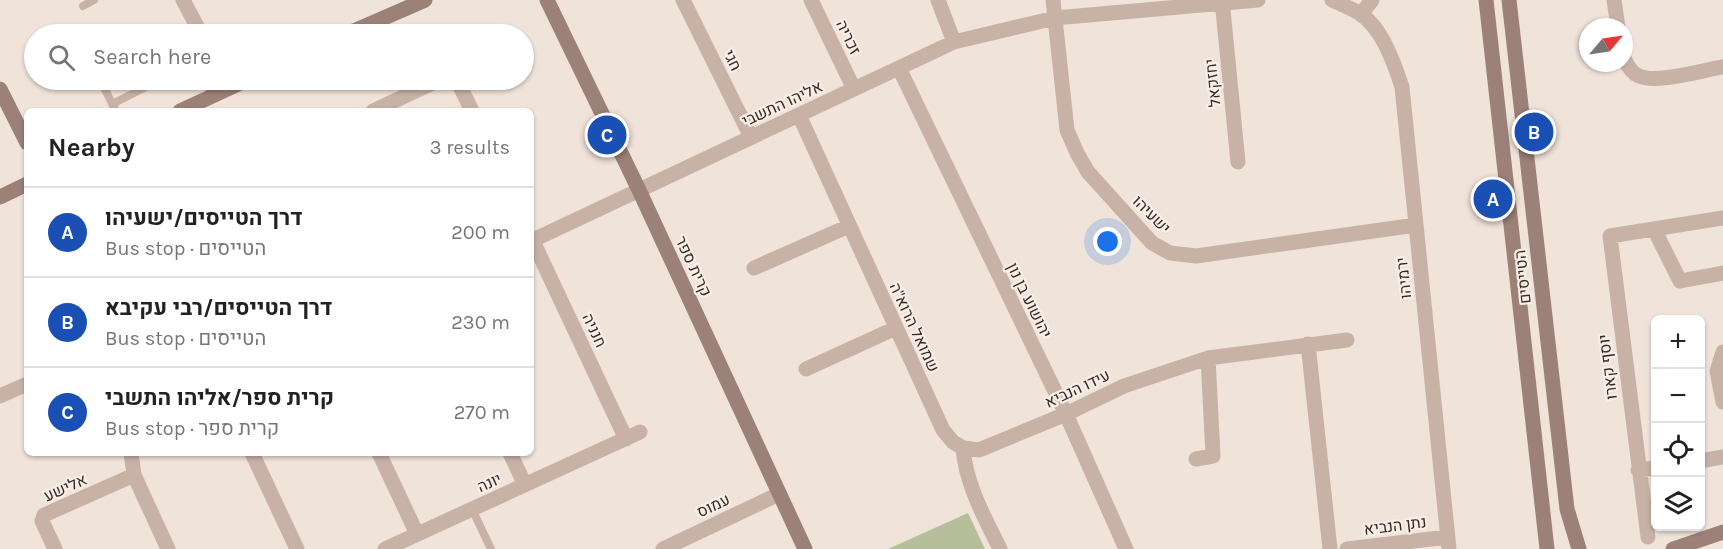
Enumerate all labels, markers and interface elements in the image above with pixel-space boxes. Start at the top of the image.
street label: זכריה [832,17,865,58]
north arrow [1579,18,1633,72]
search box [24,24,534,90]
icon: search [45,41,78,74]
text: Search here [93,44,211,70]
street label: חגי [719,47,746,74]
street label: יחזקאל [1201,58,1224,108]
street label: אליהו התשבי [739,77,825,130]
pin: B [1514,110,1553,154]
pin: C [588,112,626,158]
text: Nearby [48,132,135,163]
text: 3 results [430,136,510,159]
pin: A [1474,176,1512,222]
street label: ישעיהו [1129,191,1175,237]
text: דרך הטייסים/ישעיהו [105,205,303,231]
text: A [61,221,74,244]
text: 200 m [451,221,510,244]
your location [1093,227,1122,256]
street label: קרית ספר [671,233,716,299]
text: Bus stop · הטייסים [105,237,266,260]
street label: הטייסים [1510,249,1535,305]
street label: ירמיהו [1392,256,1415,300]
street label: יהושוע בן נון [1003,259,1056,341]
street label: שמואל הרוא"ה [886,280,944,375]
text: דרך הטייסים/רבי עקיבא [105,295,332,321]
street label: חנניה [578,310,611,350]
text: B [61,311,74,334]
text: 230 m [451,311,510,334]
map controls [1651,315,1705,531]
button: + [1651,315,1705,369]
text: Bus stop · הטייסים [105,327,266,350]
street label: יוסף קארו [1594,333,1621,401]
street label: עידו הנביא [1042,365,1113,412]
button: − [1651,369,1705,423]
text: קרית ספר/אליהו התשבי [105,385,334,411]
text: C [61,401,74,424]
text: 270 m [454,401,510,424]
text: Bus stop · קרית ספר [105,417,279,440]
button: locate [1651,423,1705,477]
street label: יונה [474,469,504,496]
street label: אלישע [41,470,90,505]
button: layers [1651,477,1705,531]
street label: עמוס [694,490,733,521]
street label: נתן הנביא [1363,512,1427,539]

